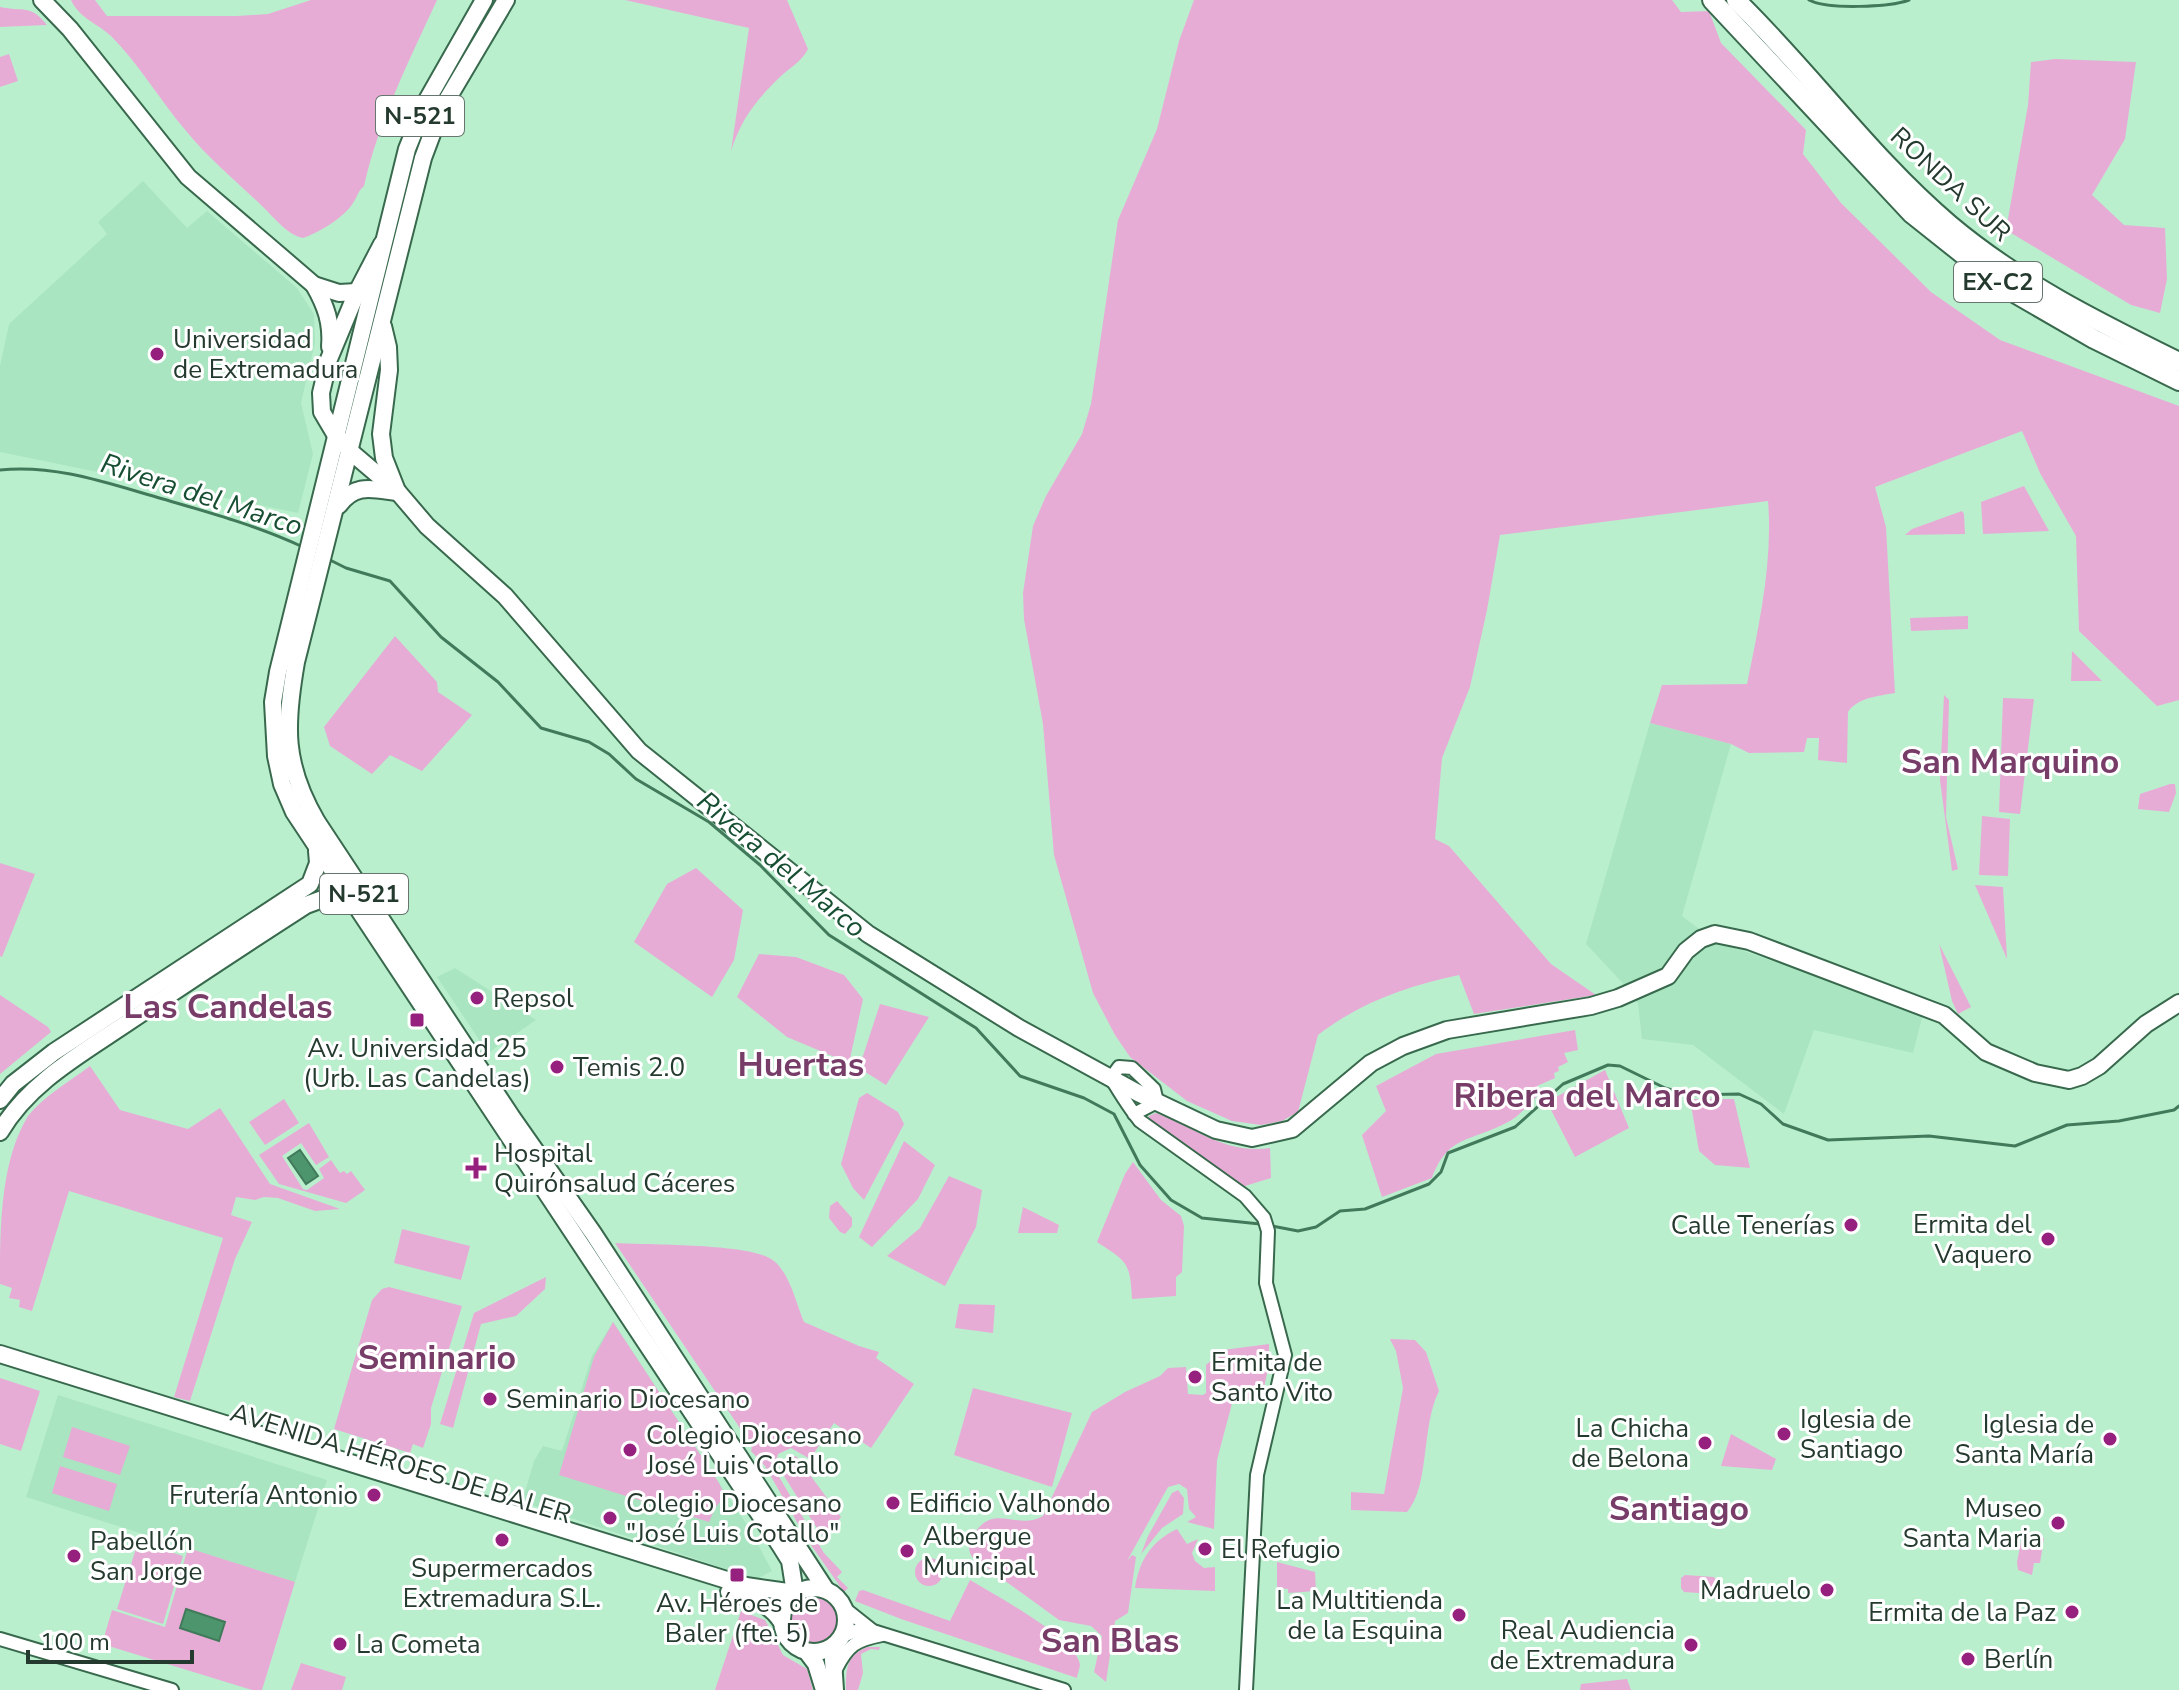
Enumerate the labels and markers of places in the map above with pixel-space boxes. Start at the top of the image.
place label: Universidad de Extremadura [173,322,358,387]
marker: Universidad de Extremadura [148,345,166,363]
place label: Repsol [493,981,574,1016]
marker: Repsol [468,989,486,1007]
marker: Av. Universidad 25 (Urb. Las Candelas) [408,1011,426,1029]
place label: Av. Universidad 25 (Urb. Las Candelas) [303,1031,531,1096]
place label: Temis 2.0 [573,1050,685,1085]
marker: Temis 2.0 [548,1058,566,1076]
place label: Hospital Quirónsalud Cáceres [494,1136,735,1201]
marker: Hospital Quirónsalud Cáceres [465,1157,487,1179]
place label: Ermita del Vaquero [1913,1207,2032,1272]
place label: Calle Tenerías [1671,1208,1835,1243]
marker: Calle Tenerías [1842,1216,1860,1234]
marker: Ermita del Vaquero [2039,1230,2057,1248]
place label: Ermita de Santo Vito [1211,1345,1333,1410]
marker: Ermita de Santo Vito [1186,1368,1204,1386]
place label: Seminario Diocesano [506,1382,750,1417]
marker: Seminario Diocesano [481,1390,499,1408]
place label: Iglesia de Santiago [1800,1402,1911,1467]
place label: Iglesia de Santa María [1955,1407,2094,1472]
place label: La Chicha de Belona [1571,1411,1689,1476]
place label: Colegio Diocesano José Luis Cotallo [645,1418,862,1483]
marker: Iglesia de Santiago [1775,1425,1793,1443]
marker: Iglesia de Santa María [2101,1430,2119,1448]
marker: La Chicha de Belona [1696,1434,1714,1452]
marker: Colegio Diocesano José Luis Cotallo [621,1441,639,1459]
place label: Frutería Antonio [169,1478,358,1513]
marker: Frutería Antonio [365,1486,383,1504]
place label: Colegio Diocesano "José Luis Cotallo" [626,1486,842,1551]
place label: Edificio Valhondo [909,1486,1111,1521]
place label: Museo Santa Maria [1903,1491,2042,1556]
marker: Edificio Valhondo [884,1494,902,1512]
marker: Colegio Diocesano "José Luis Cotallo" [601,1509,619,1527]
marker: Museo Santa Maria [2049,1514,2067,1532]
place label: Albergue Municipal [923,1519,1036,1584]
place label: Pabellón San Jorge [90,1524,202,1589]
marker: Supermercados Extremadura S.L. [493,1531,511,1549]
place label: El Refugio [1221,1532,1340,1567]
marker: El Refugio [1196,1540,1214,1558]
marker: Albergue Municipal [898,1542,916,1560]
marker: Pabellón San Jorge [65,1547,83,1565]
place label: Supermercados Extremadura S.L. [403,1551,601,1616]
marker: Av. Héroes de Baler (fte. 5) [728,1566,746,1584]
place label: Madruelo [1700,1573,1811,1608]
marker: Madruelo [1818,1581,1836,1599]
place label: La Multitienda de la Esquina [1276,1583,1443,1648]
place label: Av. Héroes de Baler (fte. 5) [656,1586,818,1651]
place label: Ermita de la Paz [1868,1595,2056,1630]
marker: Ermita de la Paz [2063,1603,2081,1621]
marker: La Multitienda de la Esquina [1450,1606,1468,1624]
place label: Real Audiencia de Extremadura [1490,1613,1675,1678]
place label: La Cometa [356,1627,481,1662]
marker: La Cometa [331,1635,349,1653]
marker: Real Audiencia de Extremadura [1682,1636,1700,1654]
place label: Berlín [1984,1642,2053,1677]
marker: Berlín [1959,1650,1977,1668]

